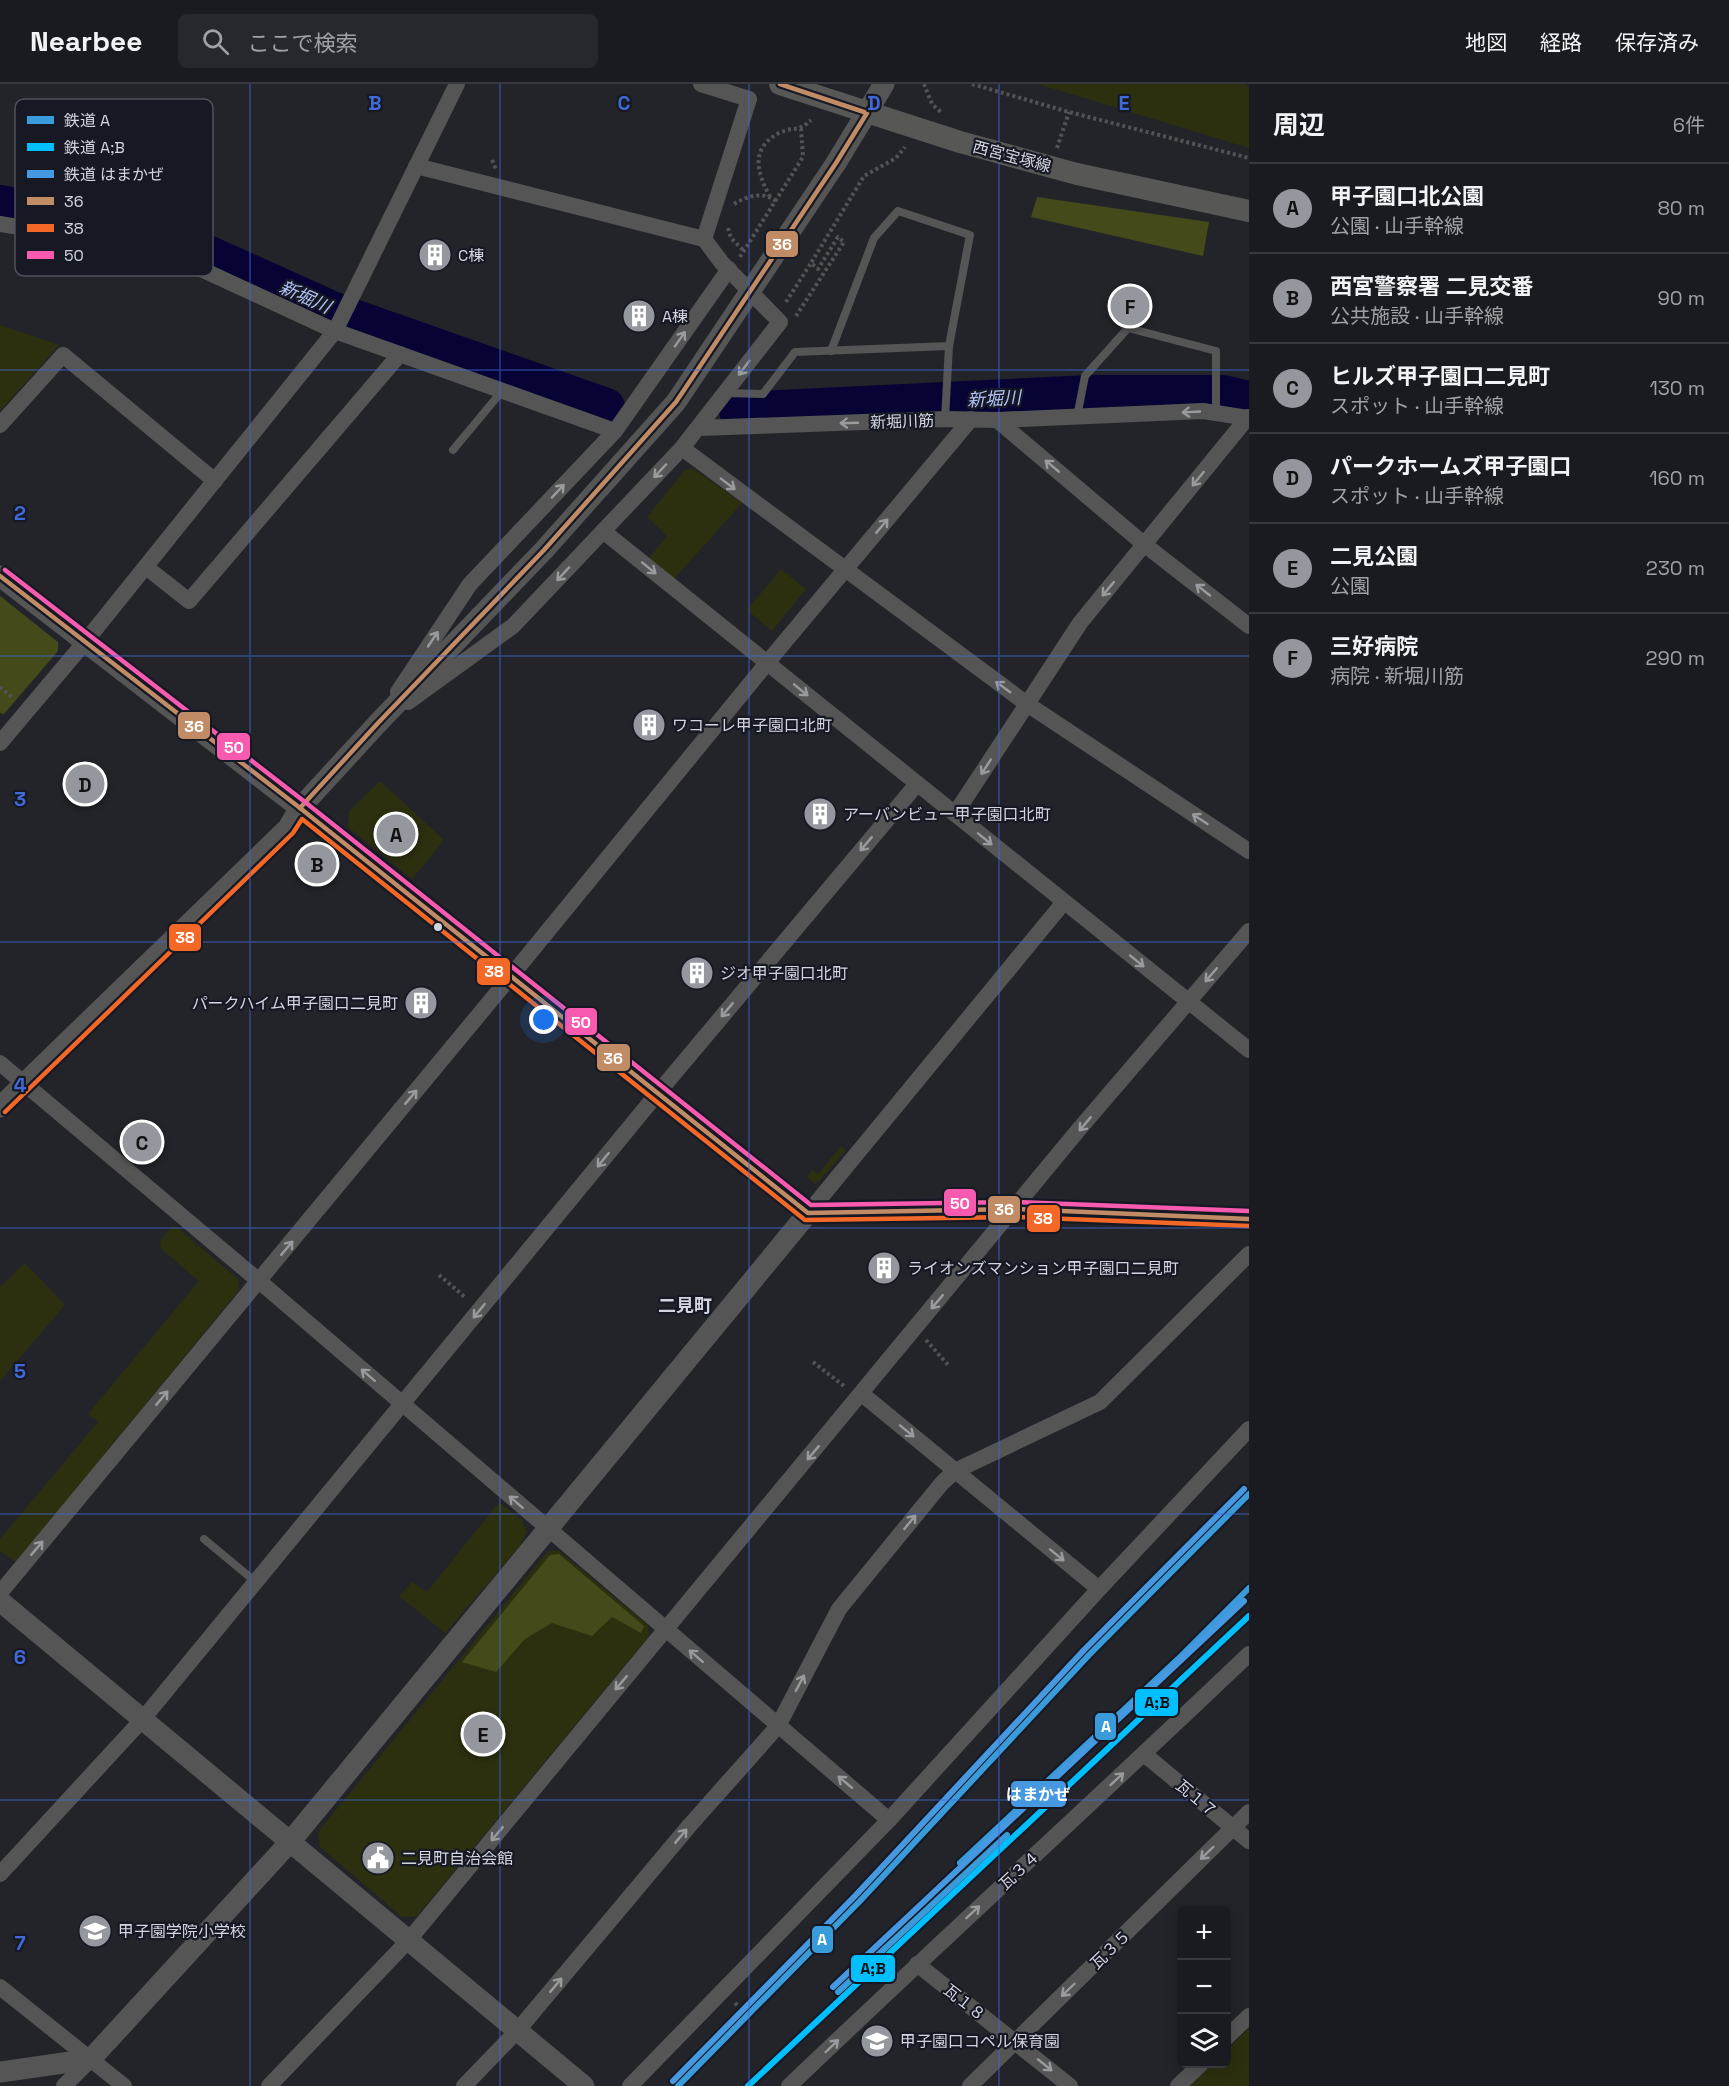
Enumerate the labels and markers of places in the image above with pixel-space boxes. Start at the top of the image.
building icon: C棟 [417,237,453,273]
place label: C棟 [458,245,484,266]
pin: F [1110,284,1150,328]
building icon: A棟 [621,298,657,334]
place label: A棟 [662,306,688,327]
building icon: ワコーレ甲子園口北町 [631,707,667,743]
place label: ワコーレ甲子園口北町 [672,715,832,736]
pin: D [66,762,104,806]
building icon: アーバンビュー甲子園口北町 [802,796,838,832]
place label: アーバンビュー甲子園口北町 [843,804,1051,825]
pin: A [376,812,416,856]
pin: B [298,842,336,886]
unlabelled marker [432,921,444,933]
building icon: ジオ甲子園口北町 [679,955,715,991]
place label: ジオ甲子園口北町 [720,963,848,984]
building icon: パークハイム甲子園口二見町 [403,985,439,1021]
place label: パークハイム甲子園口二見町 [191,993,398,1014]
pin: C [122,1120,162,1164]
building icon: ライオンズマンション甲子園口二見町 [866,1250,902,1286]
place label: ライオンズマンション甲子園口二見町 [907,1258,1179,1279]
pin: E [464,1712,502,1756]
public building icon: 二見町自治会館 [360,1840,396,1876]
place label: 二見町自治会館 [401,1848,513,1869]
school or university icon: 甲子園学院小学校 [77,1913,113,1949]
place label: 甲子園学院小学校 [118,1921,246,1942]
school or university icon: 甲子園口コペル保育園 [859,2023,895,2059]
place label: 甲子園口コペル保育園 [900,2031,1060,2052]

